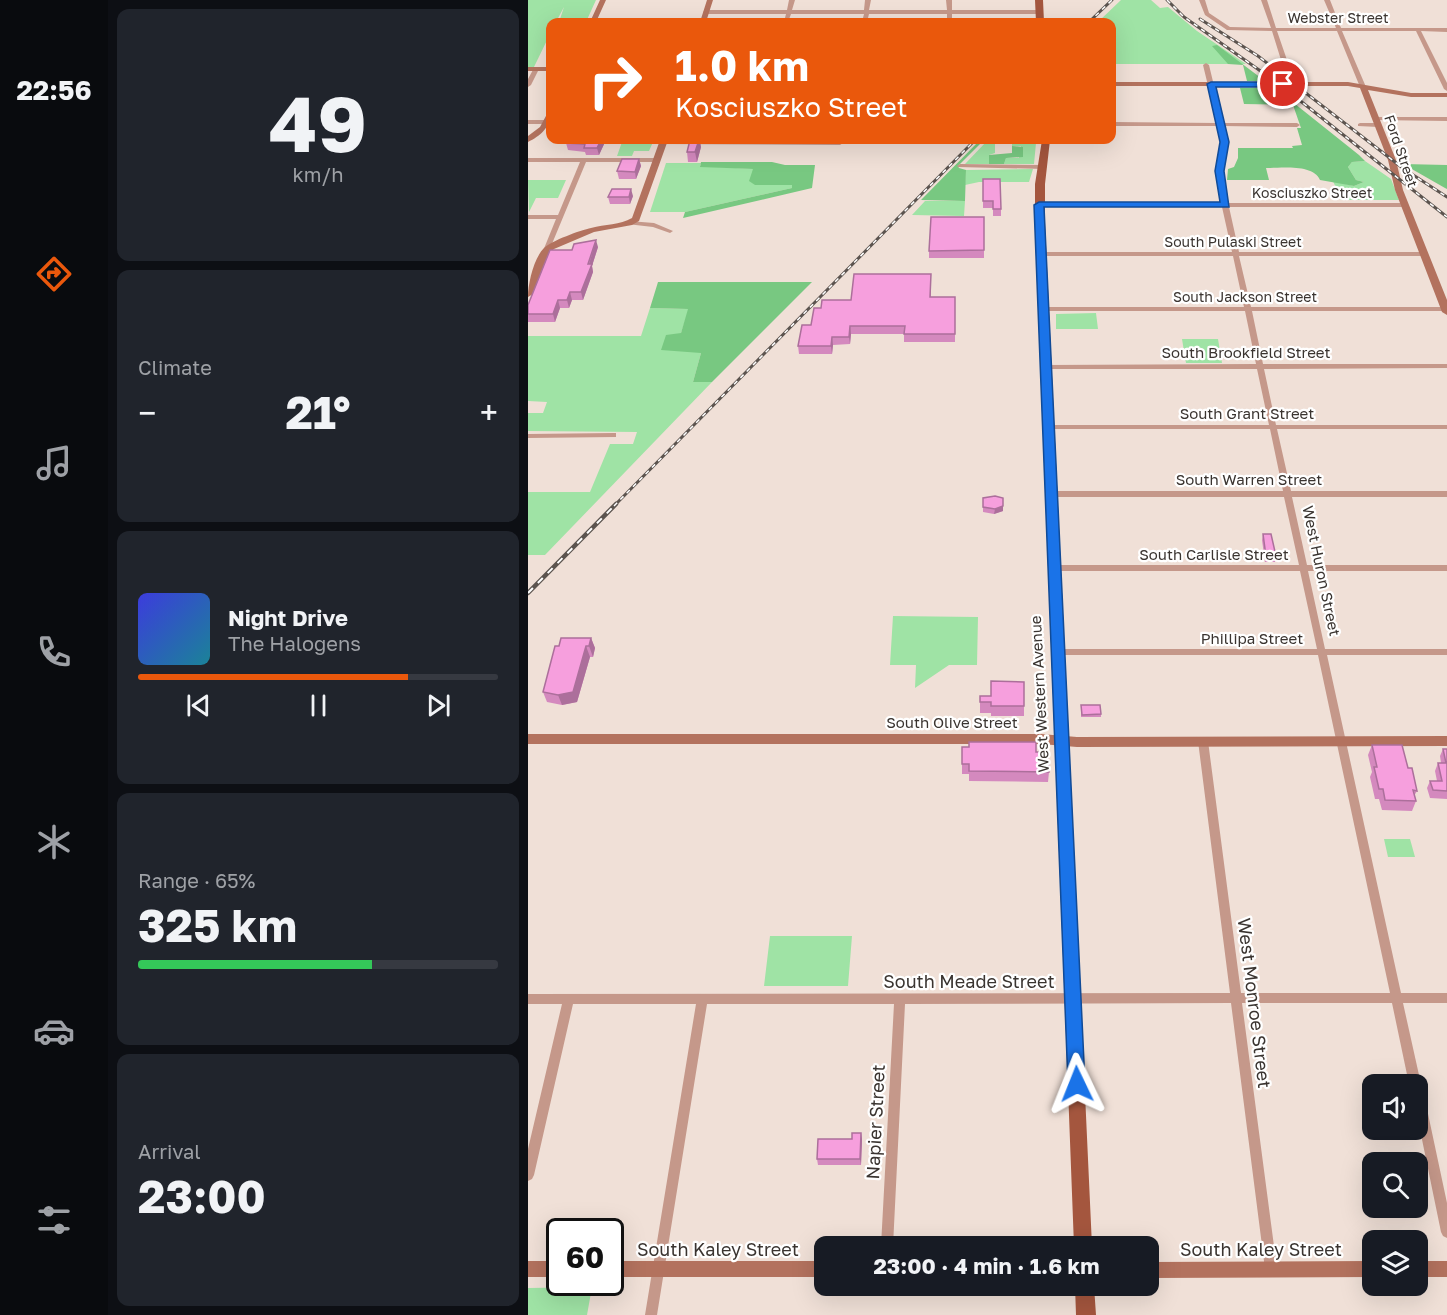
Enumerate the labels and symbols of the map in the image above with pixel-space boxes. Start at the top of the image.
street label: Webster Street [1287,9,1389,26]
pin [1257,58,1308,109]
street label: Ford Street [1381,112,1422,189]
street label: Kosciuszko Street [1252,184,1372,201]
street label: South Pulaski Street [1164,233,1302,250]
street label: South Jackson Street [1173,288,1317,305]
street label: South Brookfield Street [1161,343,1331,361]
street label: South Grant Street [1180,404,1314,422]
street label: South Warren Street [1176,470,1322,488]
street label: West Huron Street [1299,504,1345,638]
street label: South Carlisle Street [1139,545,1289,563]
street label: West Western Avenue [1026,615,1052,773]
street label: Phillipa Street [1201,629,1303,647]
street label: South Olive Street [886,713,1018,731]
street label: West Monroe Street [1234,916,1276,1089]
street label: South Meade Street [883,970,1055,992]
position arrow [1045,1052,1109,1116]
street label: Napier Street [861,1064,889,1180]
speed limit sign: 60 [546,1218,624,1296]
street label: South Kaley Street [637,1238,799,1260]
street label: South Kaley Street [1180,1238,1342,1260]

